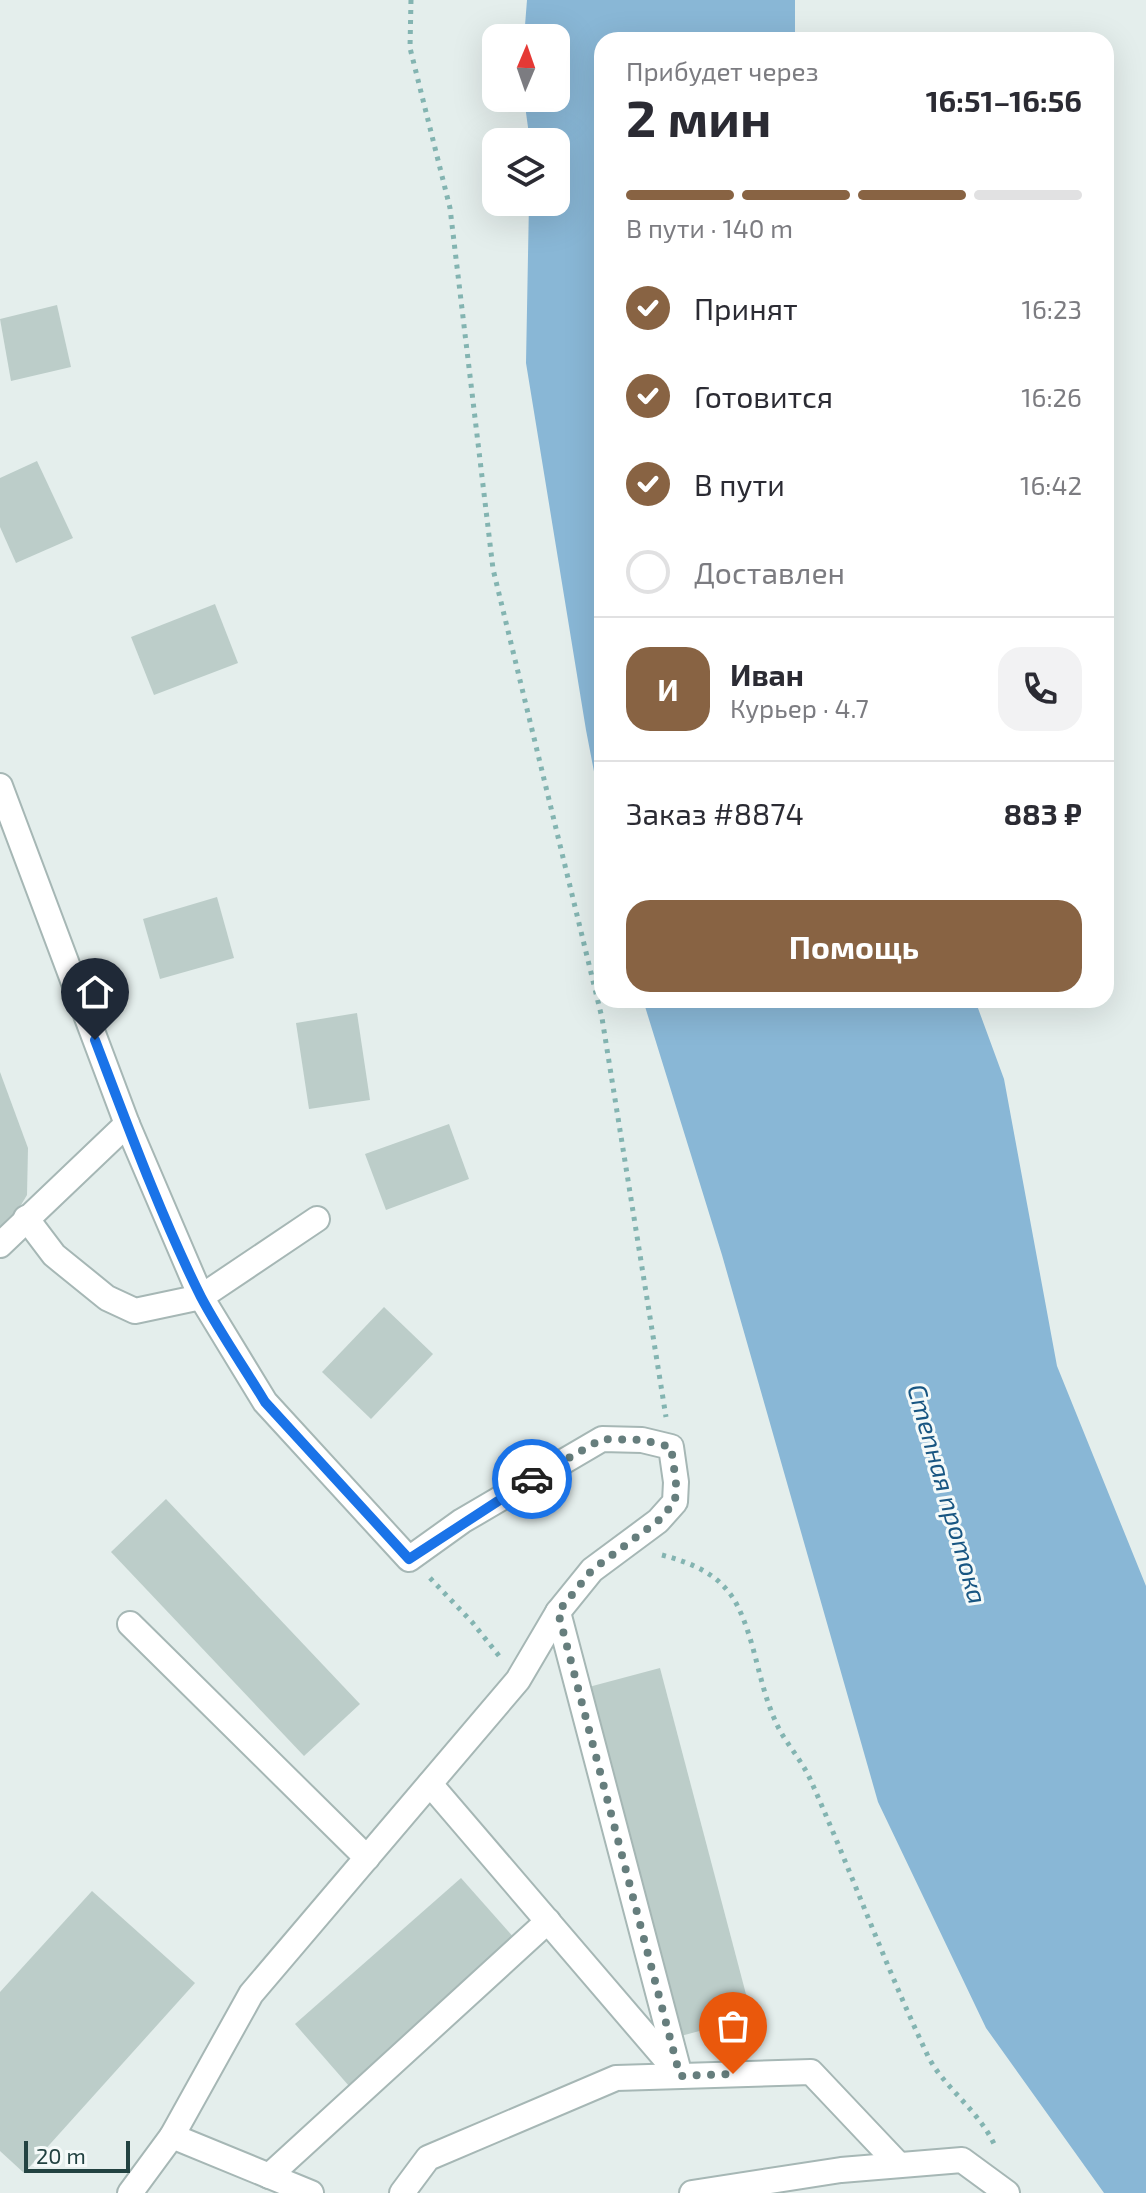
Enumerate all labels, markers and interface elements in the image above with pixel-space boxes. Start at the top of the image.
north arrow [482,24,570,112]
map controls [482,24,570,216]
text: Прибудет через [626,55,819,86]
text: 16:51–16:56 [926,82,1082,118]
text: 2 мин [626,85,771,147]
button: layers [482,128,570,216]
text: В пути · 140 m [626,212,793,243]
icon: check [626,286,670,330]
text: Принят [694,290,798,326]
text: 16:23 [1022,293,1082,324]
icon: check [626,374,670,418]
text: Готовится [694,378,833,414]
text: 16:26 [1021,381,1082,412]
icon: check [626,462,670,506]
text: В пути [694,466,785,502]
text: 16:42 [1020,469,1082,500]
text: Доставлен [694,554,845,590]
button: phone [998,647,1082,731]
text: Иван [730,656,804,692]
text: И [657,671,679,707]
text: Курьер · 4.7 [730,692,869,723]
text: Заказ #8874 [626,795,804,831]
text: 883 ₽ [1003,795,1082,831]
button: Помощь [626,900,1082,992]
pin [61,958,129,1040]
icon: home [73,970,117,1014]
water label: Степная протока [902,1380,995,1607]
courier [492,1439,572,1519]
icon: car [510,1457,554,1501]
pin [699,1992,767,2074]
icon: bag [711,2004,755,2048]
scale bar [24,2137,130,2173]
text: 20 m [36,2142,86,2168]

